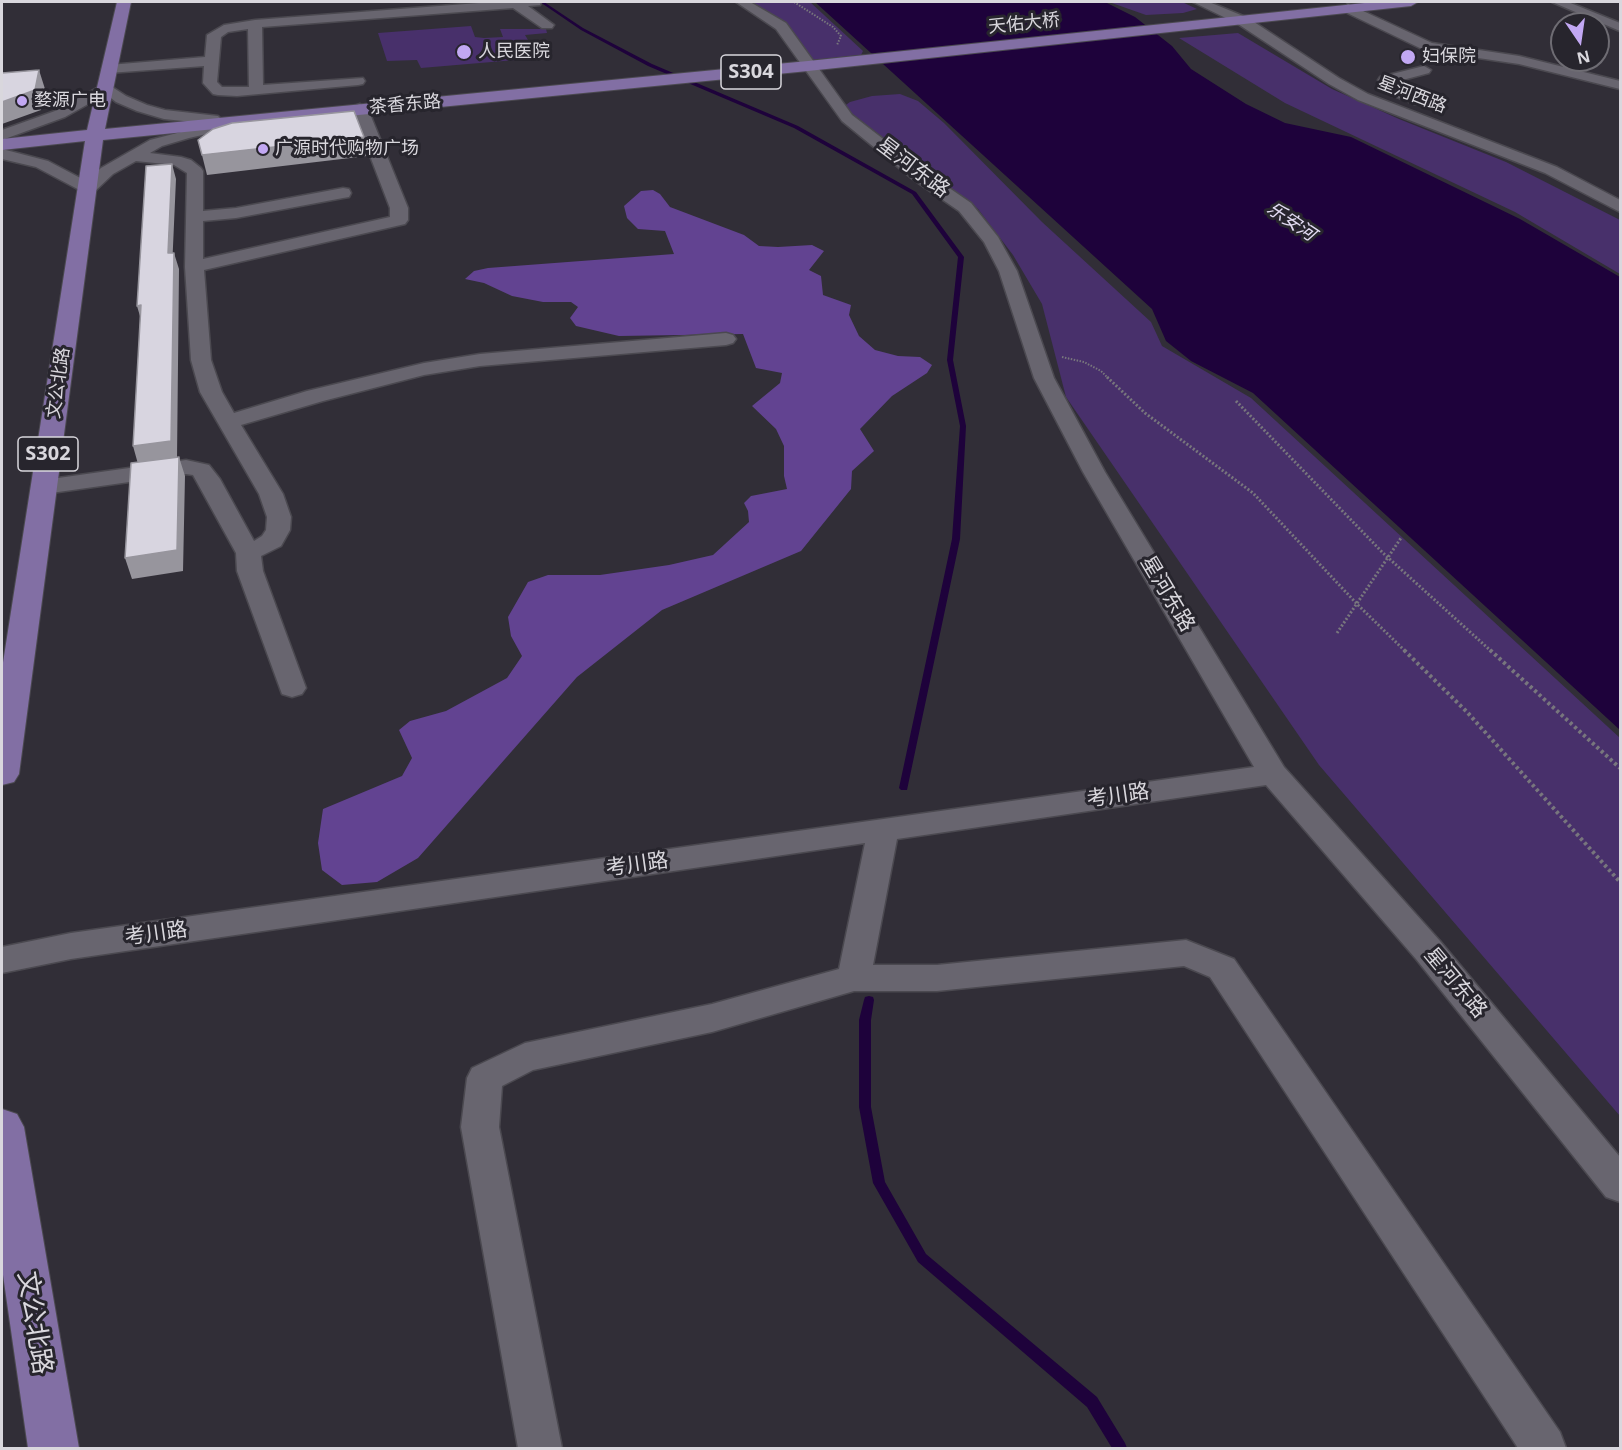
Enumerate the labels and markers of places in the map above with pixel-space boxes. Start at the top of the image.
place label: 人民医院 [478,41,550,63]
marker: 人民医院 [455,43,473,61]
place label: 妇保院 [1422,46,1476,68]
marker: 妇保院 [1399,48,1417,66]
place label: 婺源广电 [34,90,106,112]
marker: 婺源广电 [15,94,29,108]
place label: 广源时代购物广场 [275,138,419,160]
marker: 广源时代购物广场 [256,142,270,156]

